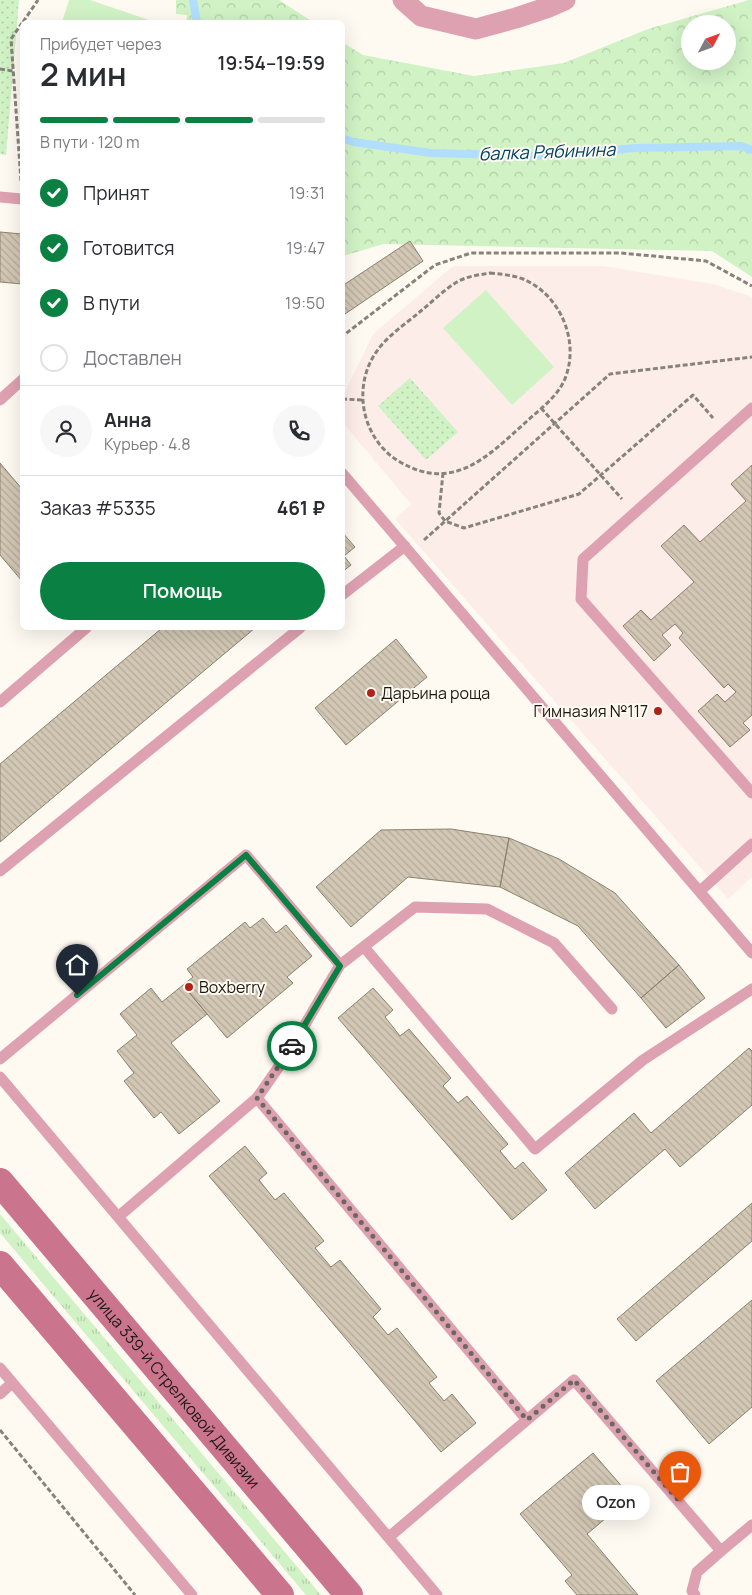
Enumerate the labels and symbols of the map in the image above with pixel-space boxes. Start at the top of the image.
north arrow [681,15,736,70]
water label: балка Рябинина [478,137,617,165]
place label: Дарьина роща [381,682,490,704]
marker: Дарьина роща [365,687,377,699]
place label: Гимназия №117 [534,700,648,722]
marker: Гимназия №117 [652,705,664,717]
pin [56,944,98,995]
place label: Boxberry [199,976,266,998]
marker: Boxberry [183,981,195,993]
courier [267,1021,317,1071]
street label: улица 339-й Стрелковой Дивизии [83,1284,265,1493]
pin [659,1451,701,1502]
callout: Ozon [582,1484,650,1520]

